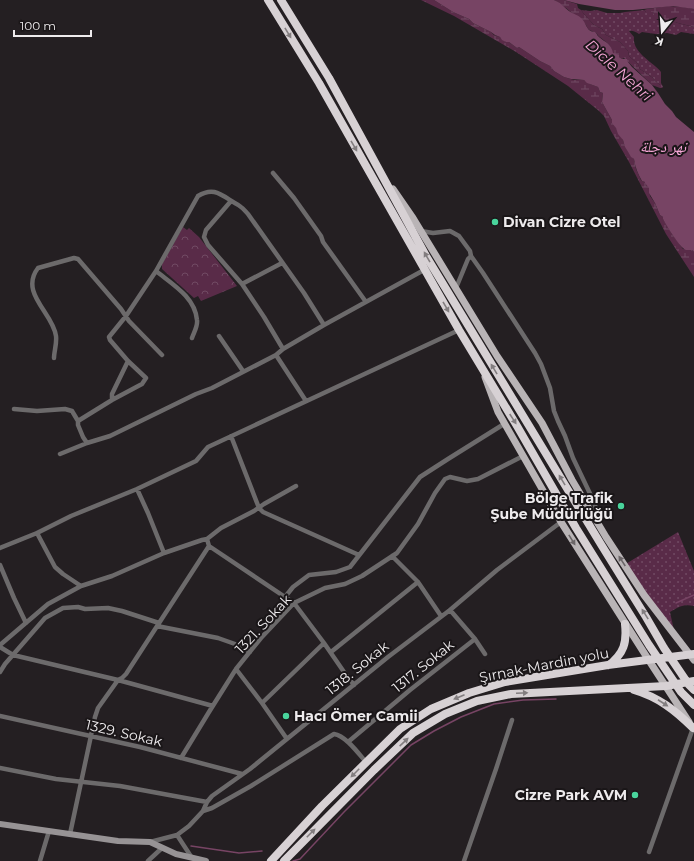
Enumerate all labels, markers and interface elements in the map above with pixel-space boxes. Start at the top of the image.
scale bar [14,12,91,38]
north arrow [642,12,682,52]
text: 100 m [20,18,56,33]
one-way arrow [285,27,292,39]
text: K [652,33,665,49]
water label: Dicle Nehri [582,35,657,106]
water label: نهر دجلة [640,137,689,156]
one-way arrow [350,140,357,152]
place label: Divan Cizre Otel [503,213,621,231]
marker: Divan Cizre Otel [490,217,500,227]
one-way arrow [424,251,431,263]
one-way arrow [442,301,449,313]
one-way arrow [491,363,498,375]
one-way arrow [509,413,516,425]
one-way arrow [558,474,565,486]
place label: Bölge Trafik Şube Müdürlüğü [490,489,614,523]
marker: Bölge Trafik Şube Müdürlüğü [616,501,626,511]
one-way arrow [569,534,576,546]
one-way arrow [618,555,625,567]
street label: 1321. Sokak [231,590,296,657]
one-way arrow [641,608,648,620]
street label: 1317. Sokak [388,635,458,696]
street label: 1318. Sokak [322,637,393,699]
street label: Şırnak-Mardin yolu [478,644,610,686]
one-way arrow [516,690,528,697]
one-way arrow [452,694,464,700]
one-way arrow [657,699,669,706]
place label: Hacı Ömer Camii [294,707,418,725]
marker: Hacı Ömer Camii [281,711,291,721]
street label: 1329. Sokak [84,715,165,751]
one-way arrow [399,737,409,747]
one-way arrow [350,768,360,778]
place label: Cizre Park AVM [515,786,627,804]
marker: Cizre Park AVM [630,790,640,800]
one-way arrow [306,828,316,838]

